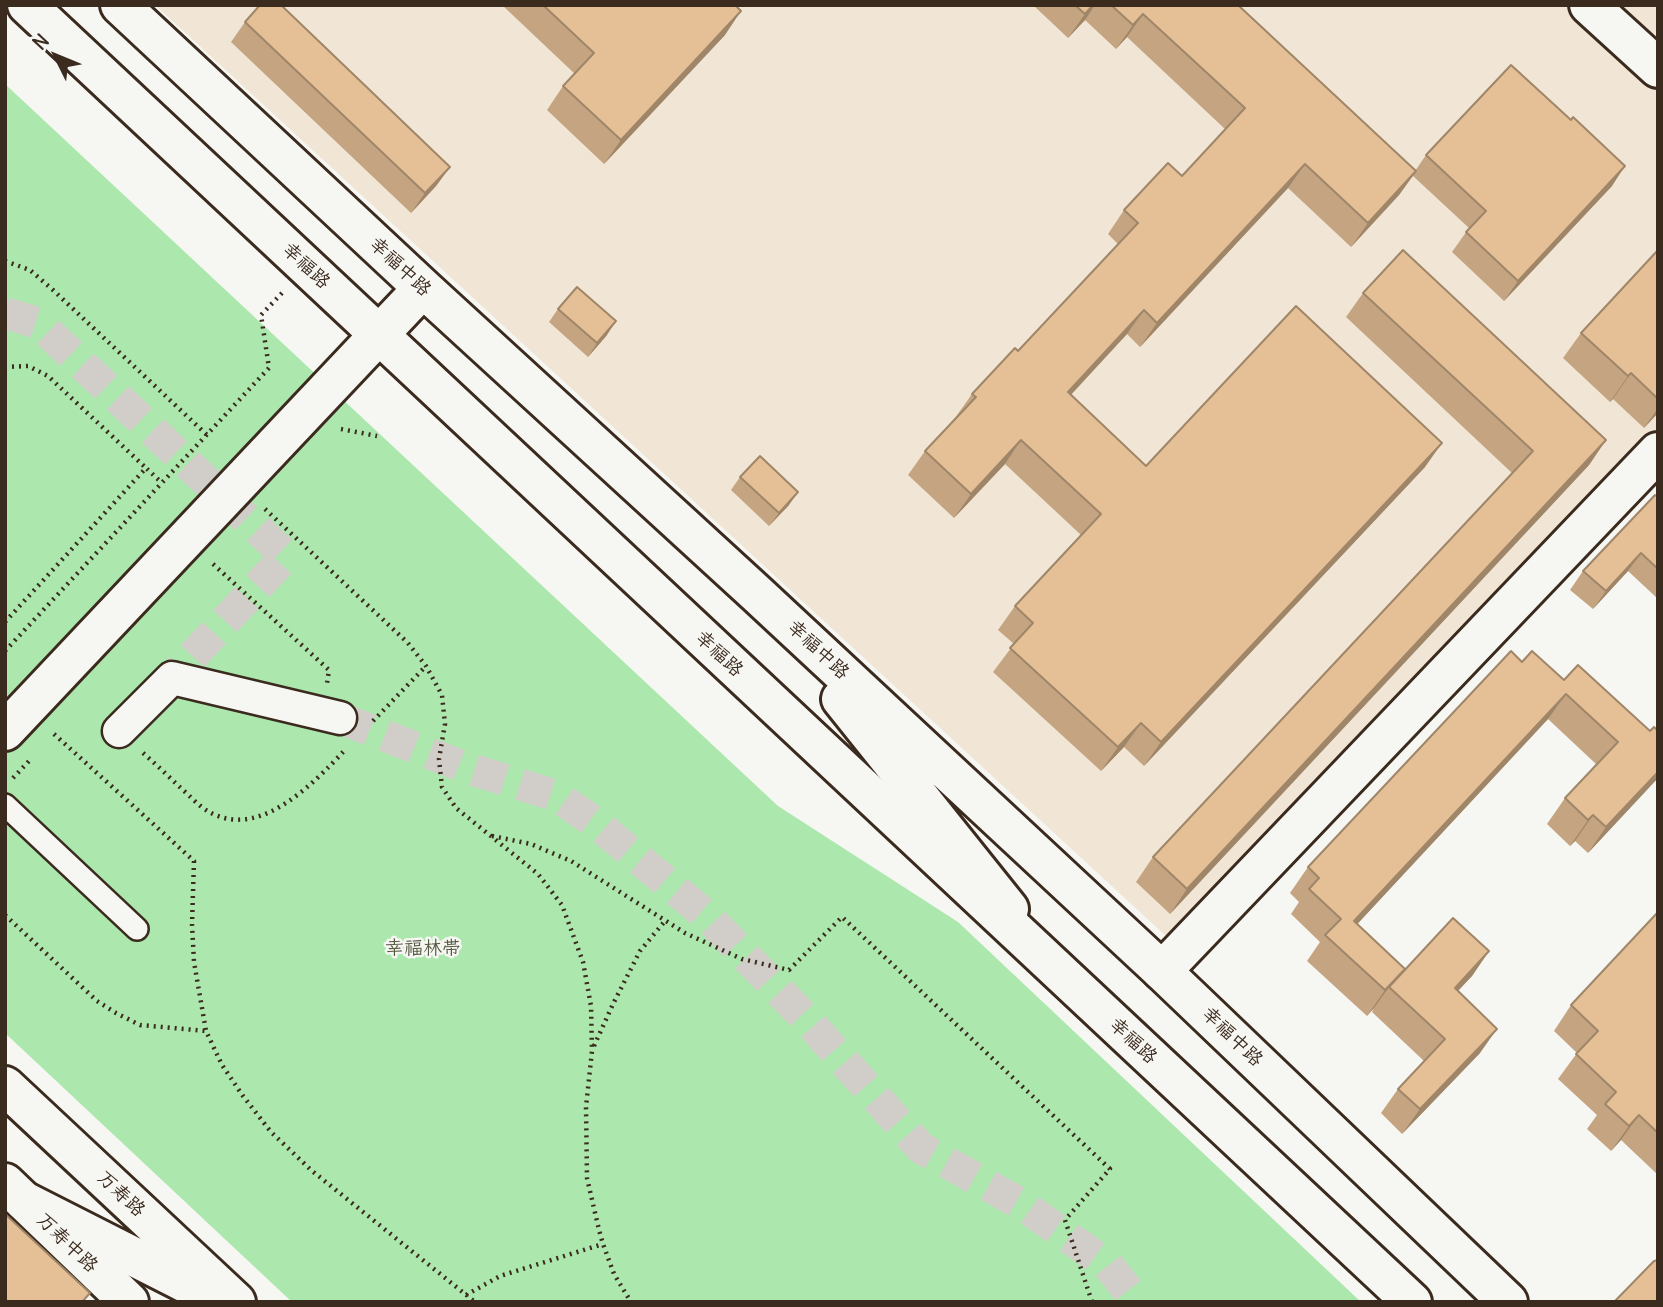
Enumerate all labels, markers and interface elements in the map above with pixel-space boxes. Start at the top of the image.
north arrow [21,21,91,91]
text: N [27,29,54,55]
street label: 幸福中路 [364,233,436,301]
street label: 幸福路 [277,238,335,294]
street label: 幸福中路 [782,616,854,684]
street label: 幸福路 [690,626,748,682]
park label: 幸福林带 [385,938,461,960]
street label: 幸福中路 [1197,1002,1267,1072]
street label: 幸福路 [1104,1013,1162,1069]
street label: 万寿路 [92,1166,150,1222]
street label: 万寿中路 [32,1208,102,1278]

